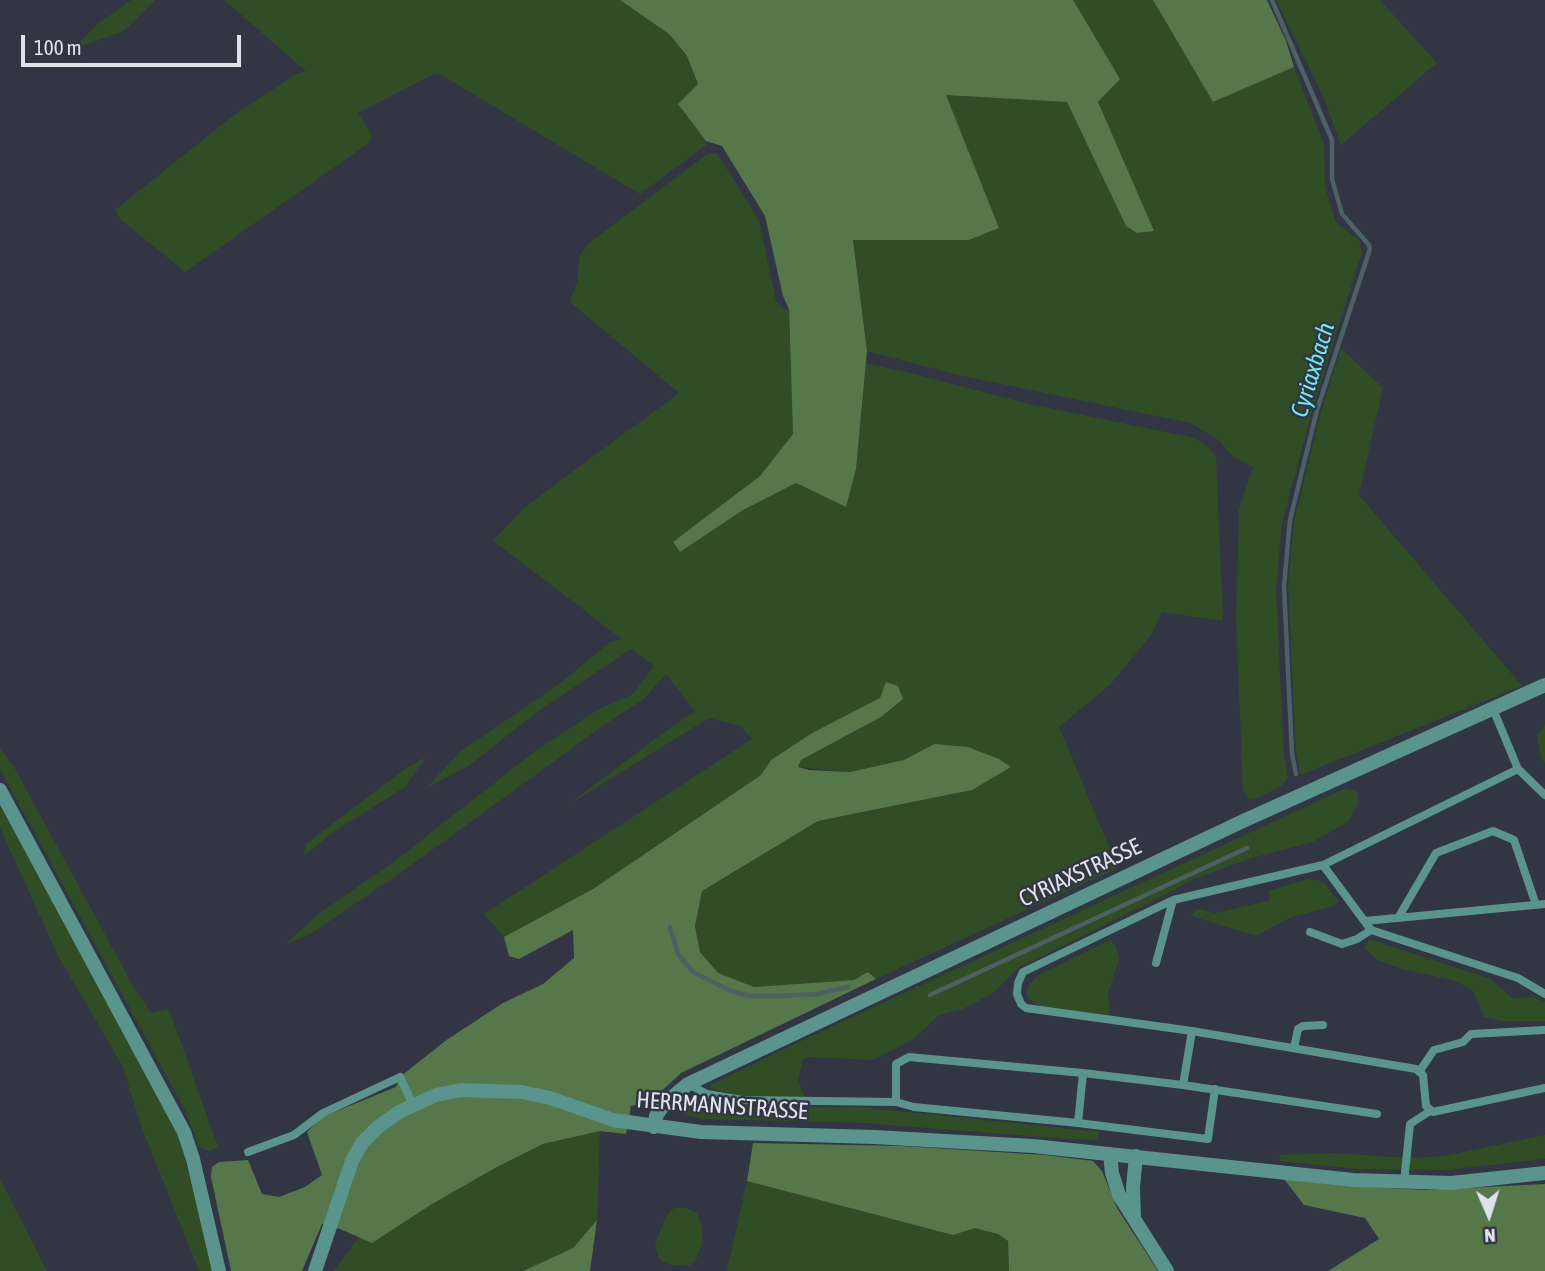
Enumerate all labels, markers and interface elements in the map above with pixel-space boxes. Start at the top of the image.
scale bar [24,21,245,65]
text: 100 m [34,35,82,59]
water label: Cyriaxbach [1285,319,1341,421]
street label: CYRIAXSTRASSE [1015,833,1145,913]
street label: HERRMANNSTRASSE [635,1086,809,1126]
north arrow [1454,1180,1524,1250]
text: N [1484,1225,1496,1247]

